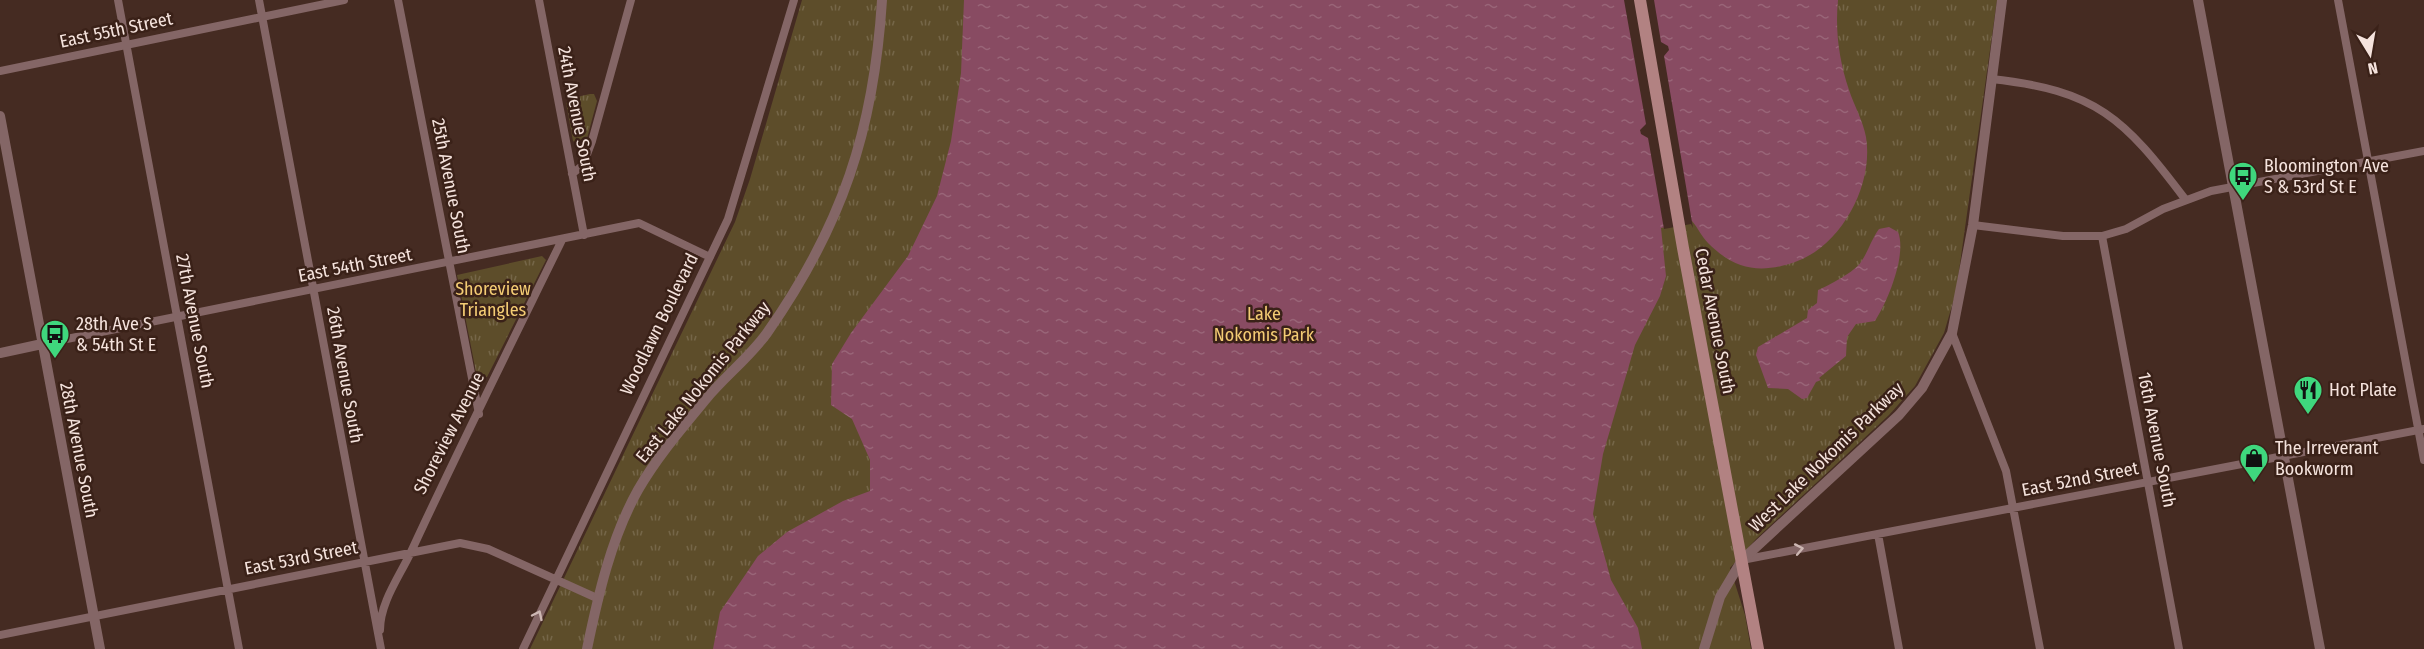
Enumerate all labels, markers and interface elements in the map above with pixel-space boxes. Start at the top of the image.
street label: East 55th Street [58,7,175,53]
north arrow [2340,24,2400,84]
street label: 24th Avenue South [553,44,601,184]
text: N [2366,58,2379,78]
street label: 25th Avenue South [427,117,475,255]
place label: Bloomington Ave S & 53rd St E [2264,155,2389,198]
bus stop icon: Bloomington Ave S & 53rd St E [2227,160,2259,202]
street label: East 54th Street [296,243,414,287]
street label: Cedar Avenue South [1690,246,1740,396]
street label: Woodlawn Boulevard [615,250,703,398]
street label: 27th Avenue South [171,252,219,390]
park label: Shoreview Triangles [455,278,531,321]
street label: East Lake Nokomis Parkway [631,297,775,467]
park label: Lake Nokomis Park [1214,303,1315,346]
street label: 26th Avenue South [322,305,368,445]
place label: 28th Ave S & 54th St E [76,313,156,356]
bus stop icon: 28th Ave S & 54th St E [39,318,71,360]
street label: Shoreview Avenue [409,368,489,498]
street label: 16th Avenue South [2133,371,2181,509]
restaurant icon: Hot Plate [2292,374,2324,416]
street label: West Lake Nokomis Parkway [1744,377,1908,537]
place label: Hot Plate [2329,379,2397,401]
street label: 28th Avenue South [55,380,103,520]
place label: The Irreverant Bookworm [2275,437,2378,480]
shop icon: The Irreverant Bookworm [2238,442,2270,484]
street label: East 52nd Street [2020,457,2140,501]
street label: East 53rd Street [243,536,360,580]
one-way arrow [1794,543,1804,556]
one-way arrow [530,610,542,621]

